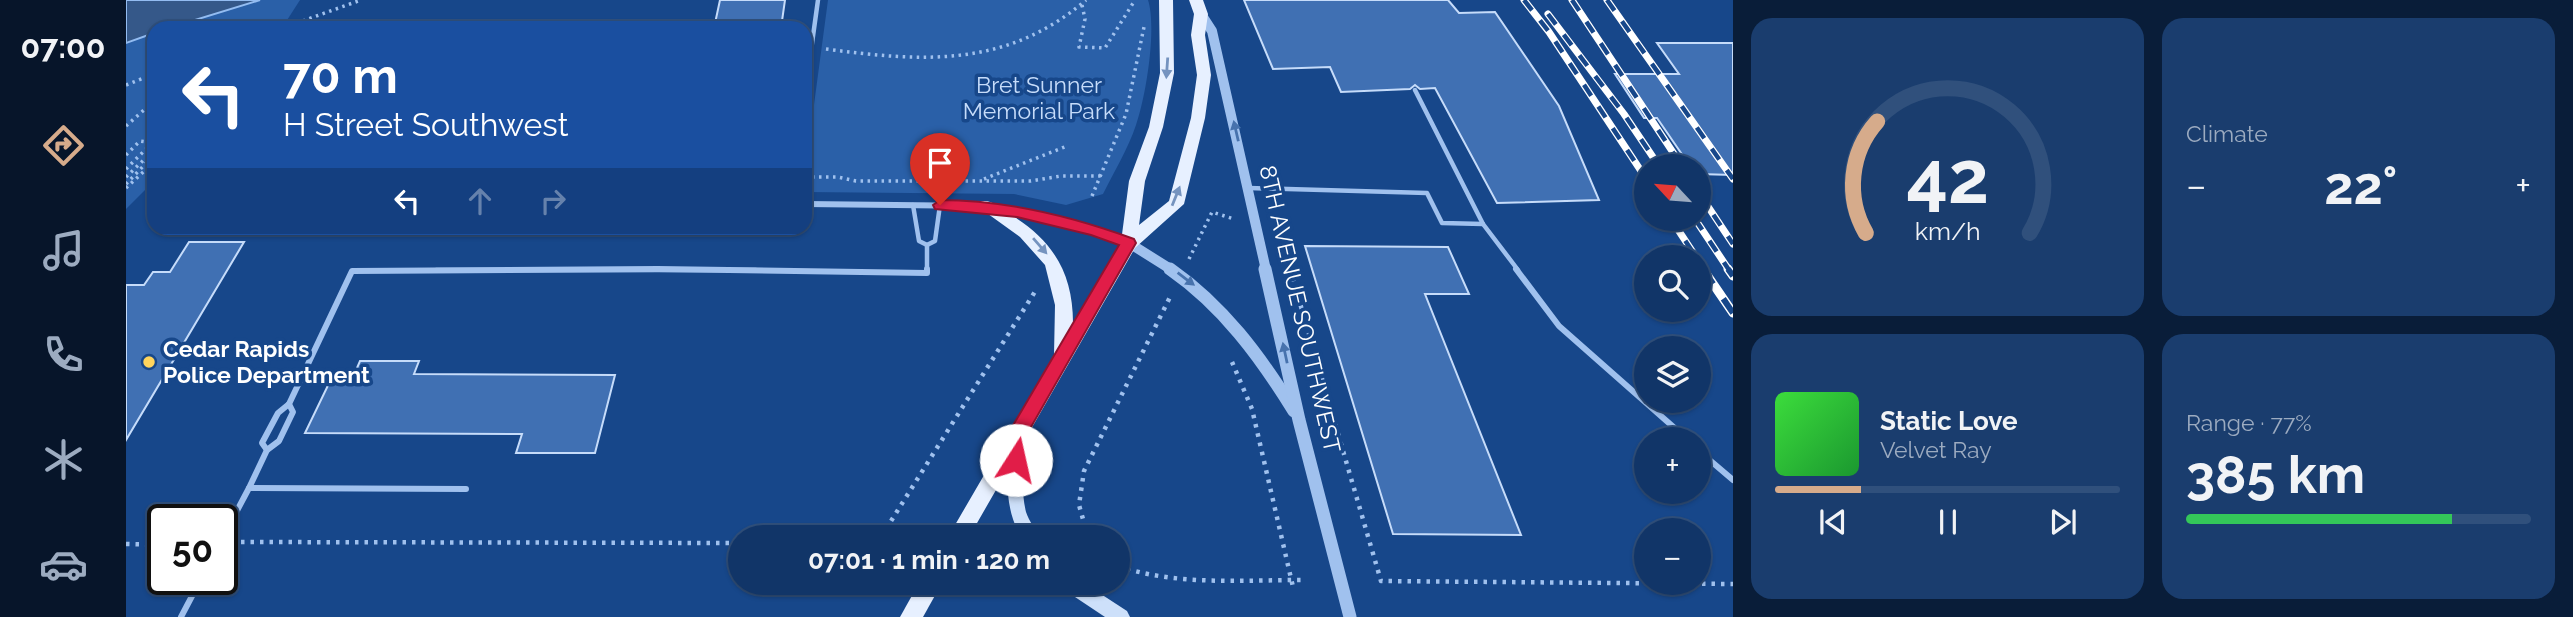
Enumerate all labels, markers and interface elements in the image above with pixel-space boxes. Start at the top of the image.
text: 07:00 [21,28,105,65]
text: 70 m [283,47,398,104]
icon: left [168,49,259,140]
one-way arrow [1161,57,1172,79]
park label: Bret Sunner Memorial Park [963,71,1115,124]
text: H Street Southwest [283,106,569,143]
one-way arrow [1230,120,1241,142]
text: Climate [2186,120,2268,147]
icon: directions [39,121,88,170]
pin [910,133,970,205]
text: 42 [1906,135,1989,220]
icon: arrive [921,144,959,182]
north arrow [1634,154,1712,231]
map controls [1634,154,1711,595]
text: 22° [2324,155,2397,216]
street label: 8TH AVENUE SOUTHWEST [1254,163,1347,455]
text: − [2186,163,2206,208]
text: + [2515,163,2531,208]
icon: left [388,182,426,220]
icon: ahead [461,182,499,220]
icon: right [534,182,572,220]
one-way arrow [1171,185,1182,206]
text: km/h [1915,216,1980,246]
icon: music [39,226,88,275]
one-way arrow [1032,237,1048,255]
button: search [1634,245,1711,322]
one-way arrow [1177,272,1195,287]
icon: phone [39,330,88,379]
place label: Cedar Rapids Police Department [163,335,370,388]
button: layers [1634,336,1711,413]
one-way arrow [1279,342,1290,364]
marker: Cedar Rapids Police Department [141,354,157,370]
text: Static Love [1880,406,2018,436]
text: Range · 77% [2186,409,2312,436]
position arrow [979,423,1053,497]
button: + [1634,427,1711,504]
icon: climate [39,435,88,484]
text: Velvet Ray [1880,436,1992,463]
text: 385 km [2186,444,2365,505]
icon: previous [1814,503,1852,541]
icon: pause [1929,503,1967,541]
icon: next [2044,503,2082,541]
speed limit sign: 50 [147,504,238,595]
button: − [1634,518,1711,595]
icon: car [39,540,88,589]
text: 07:01 · 1 min · 120 m [808,545,1050,575]

